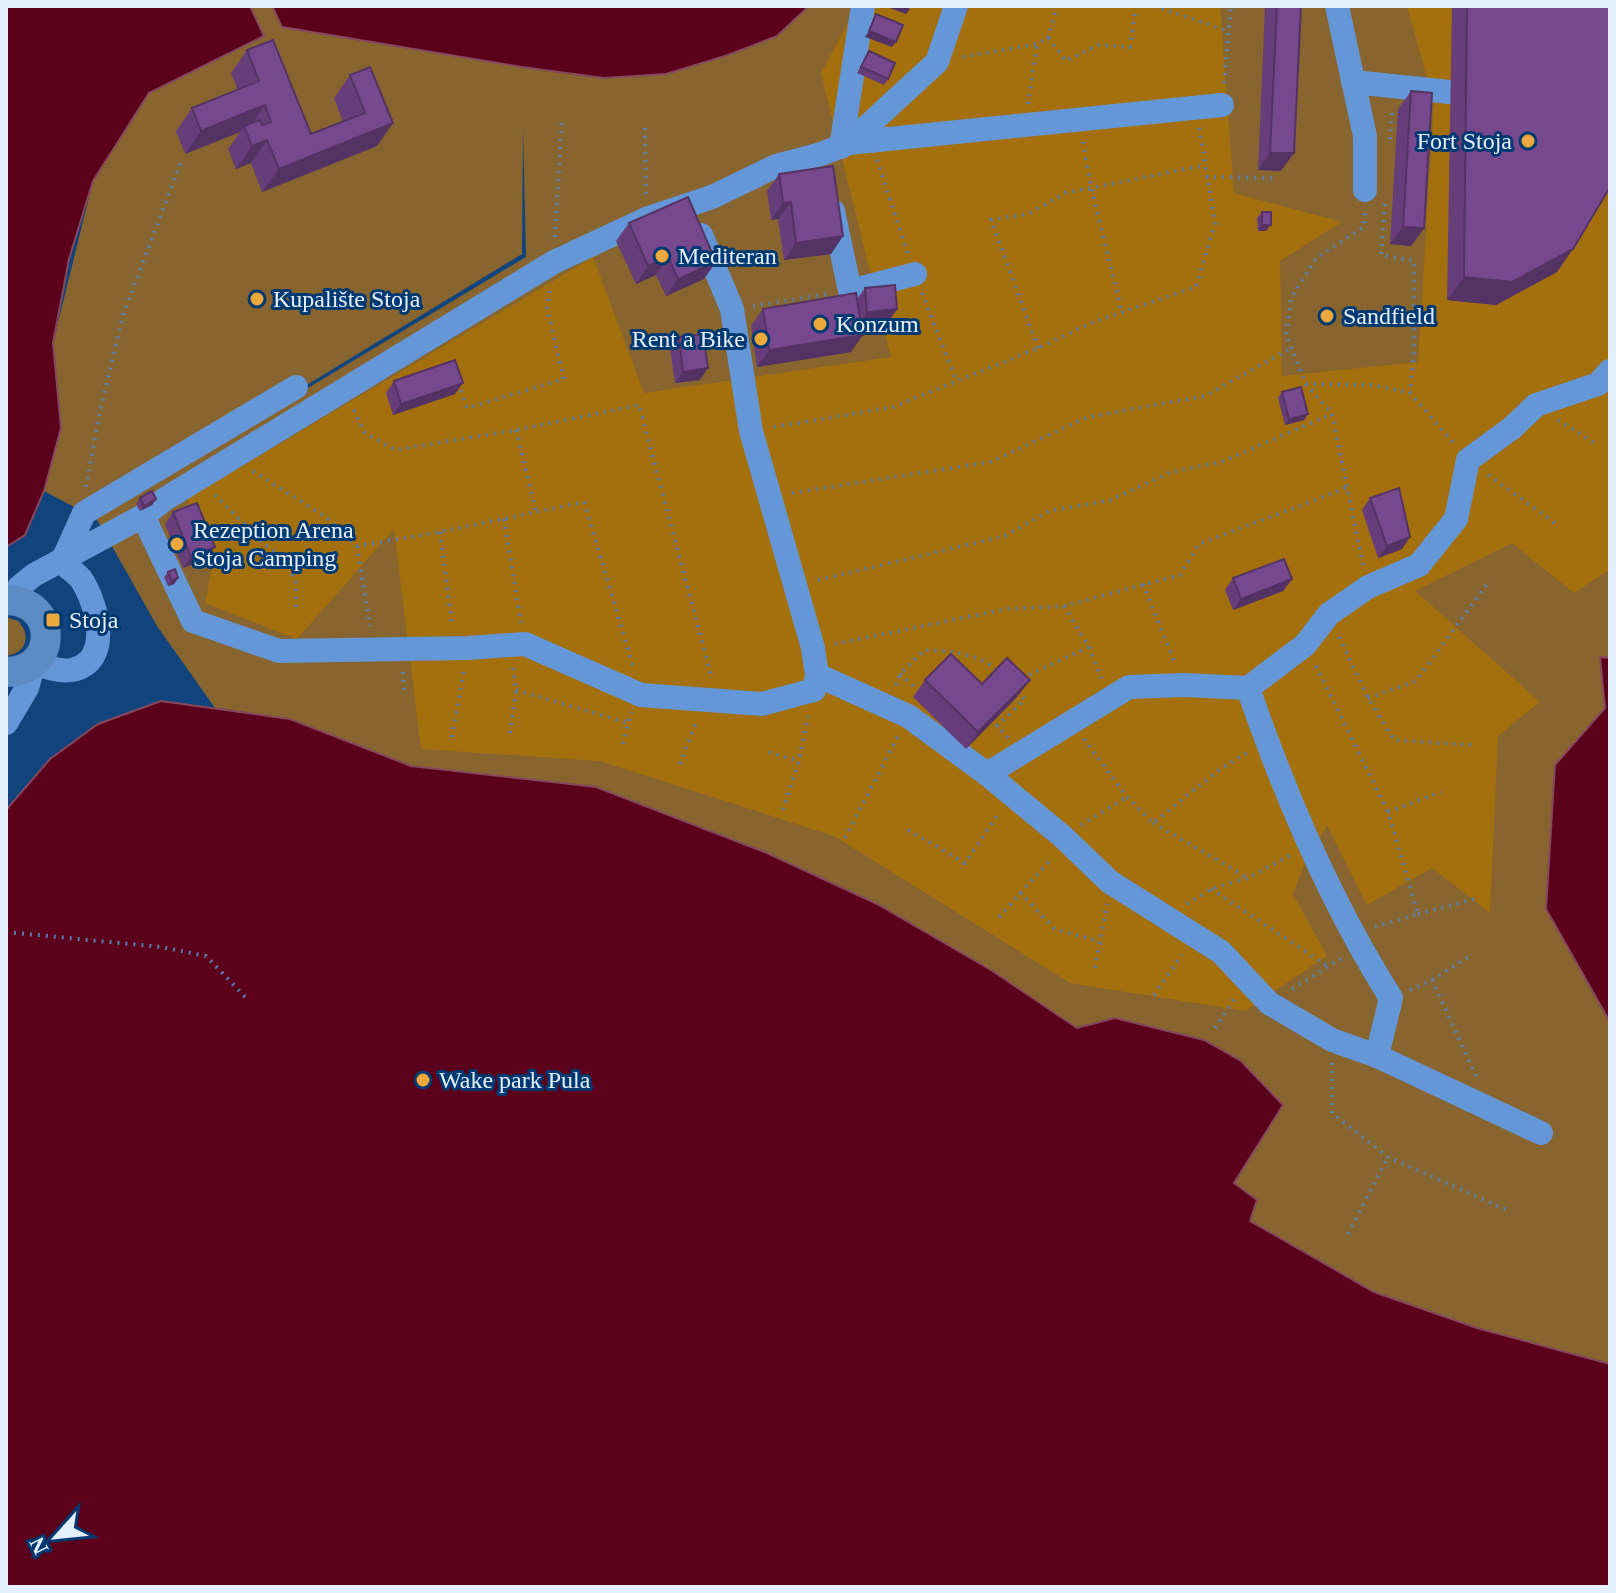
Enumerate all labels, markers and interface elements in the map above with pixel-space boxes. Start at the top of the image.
place label: Fort Stoja [1417,128,1512,154]
marker: Fort Stoja [1519,132,1537,150]
place label: Mediteran [678,243,777,269]
marker: Mediteran [653,247,671,265]
place label: Kupalište Stoja [273,286,421,312]
marker: Kupalište Stoja [248,290,266,308]
place label: Sandfield [1343,303,1435,329]
marker: Sandfield [1318,307,1336,325]
place label: Konzum [836,311,919,337]
marker: Konzum [811,315,829,333]
place label: Rent a Bike [632,326,745,352]
marker: Rent a Bike [752,330,770,348]
place label: Rezeption Arena Stoja Camping [193,517,354,571]
marker: Rezeption Arena Stoja Camping [168,535,186,553]
place label: Stoja [69,607,119,633]
marker: Stoja [44,611,62,629]
place label: Wake park Pula [439,1067,591,1093]
marker: Wake park Pula [414,1071,432,1089]
north arrow [16,1497,96,1577]
text: N [24,1533,53,1559]

